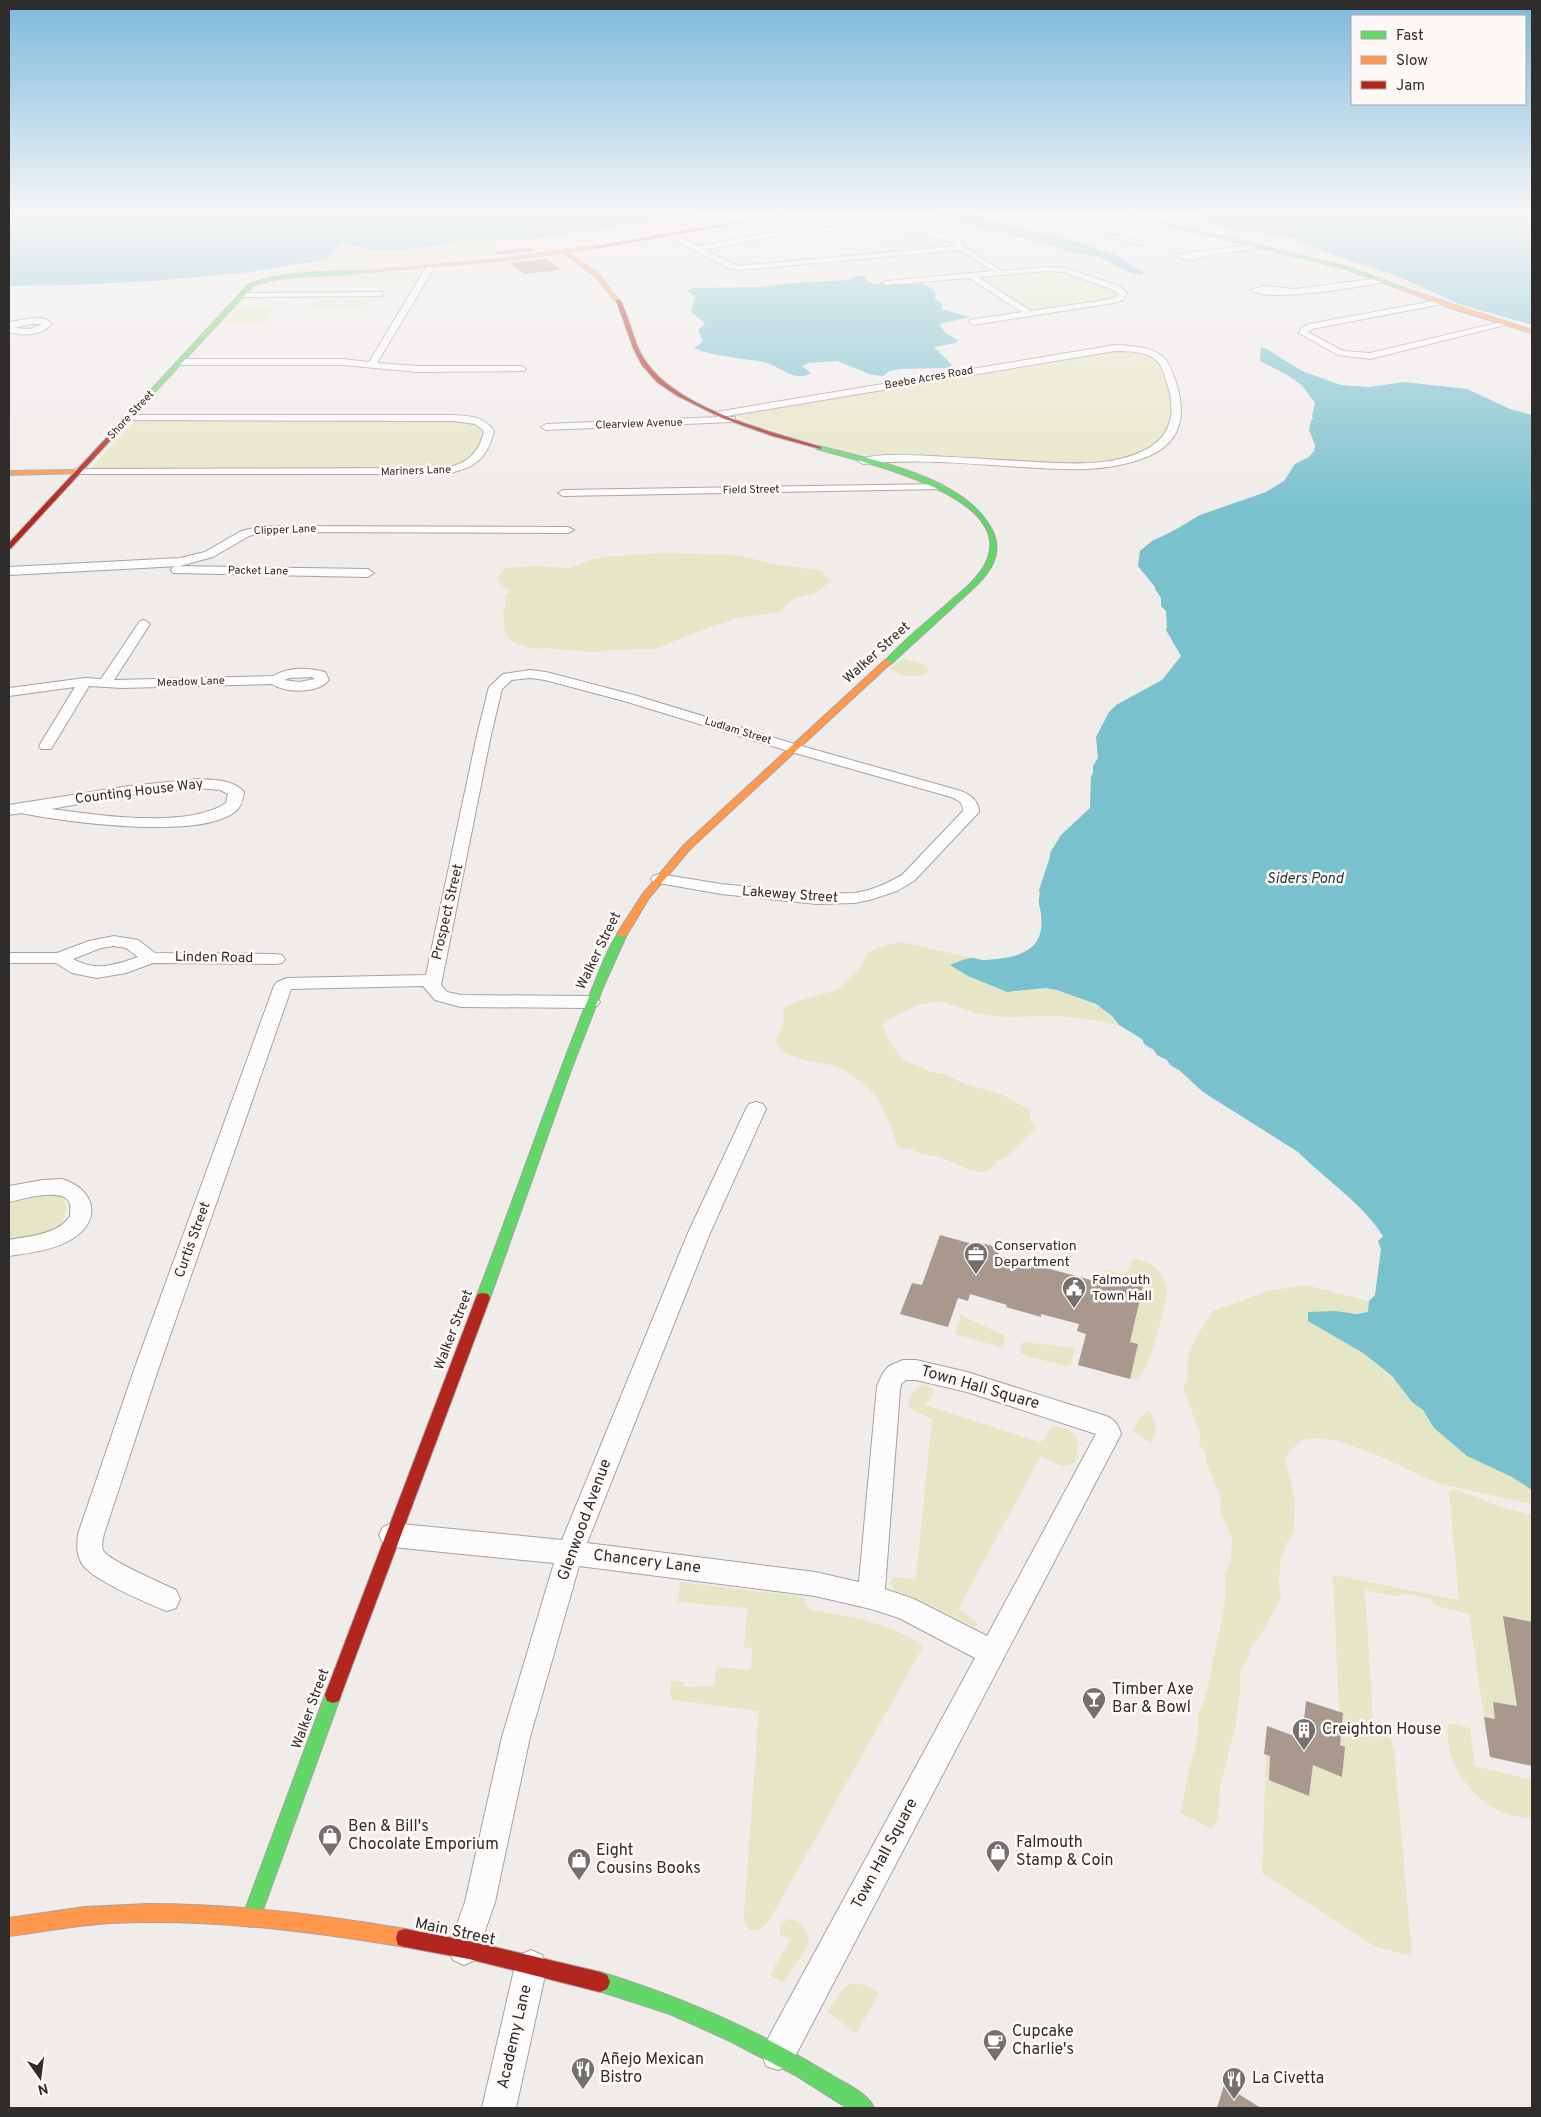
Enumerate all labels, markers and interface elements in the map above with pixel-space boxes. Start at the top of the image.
legend [1351,15,1526,105]
text: Fast [1396,27,1424,46]
text: Slow [1396,52,1428,71]
text: Jam [1396,77,1425,96]
street label: Beebe Acres Road [884,363,974,393]
street label: Shore Street [105,388,157,442]
street label: Clearview Avenue [595,415,683,433]
street label: Mariners Lane [381,463,451,479]
street label: Field Street [722,483,780,497]
street label: Clipper Lane [253,522,317,538]
street label: Packet Lane [228,563,288,579]
street label: Walker Street [840,618,914,688]
street label: Meadow Lane [157,674,225,690]
street label: Ludlam Street [703,714,773,748]
street label: Counting House Way [74,776,204,808]
street label: Prospect Street [429,862,467,962]
water label: Siders Pond [1267,870,1344,889]
street label: Lakeway Street [742,883,838,907]
street label: Walker Street [573,909,625,993]
street label: Linden Road [175,949,253,967]
street label: Curtis Street [171,1200,215,1280]
place label: Conservation Department [994,1238,1077,1271]
office icon: Conservation Department [963,1241,989,1275]
place label: Falmouth Town Hall [1092,1272,1152,1305]
public building icon: Falmouth Town Hall [1061,1275,1087,1309]
street label: Walker Street [431,1288,477,1372]
street label: Town Hall Square [918,1361,1042,1415]
street label: Glenwood Avenue [554,1456,616,1584]
street label: Chancery Lane [592,1545,702,1579]
street label: Walker Street [289,1666,333,1752]
place label: Timber Axe Bar & Bowl [1112,1680,1194,1718]
bar icon: Timber Axe Bar & Bowl [1081,1686,1107,1720]
building icon: Creighton House [1291,1717,1317,1751]
place label: Creighton House [1322,1720,1441,1740]
street label: Town Hall Square [847,1795,923,1913]
place label: Ben & Bill's Chocolate Emporium [348,1817,499,1855]
shop icon: Ben & Bill's Chocolate Emporium [317,1823,343,1857]
place label: Falmouth Stamp & Coin [1016,1833,1114,1871]
shop icon: Falmouth Stamp & Coin [985,1839,1011,1873]
place label: Eight Cousins Books [596,1841,701,1879]
shop icon: Eight Cousins Books [566,1847,592,1881]
street label: Main Street [413,1914,497,1950]
street label: Academy Lane [493,1983,537,2091]
place label: Cupcake Charlie's [1012,2022,1074,2060]
cafe icon: Cupcake Charlie's [982,2028,1008,2062]
place label: Añejo Mexican Bistro [600,2050,704,2088]
north arrow [15,2052,65,2102]
restaurant icon: Añejo Mexican Bistro [570,2056,596,2090]
restaurant icon: La Civetta [1221,2066,1247,2100]
place label: La Civetta [1252,2069,1324,2089]
text: N [36,2079,50,2098]

